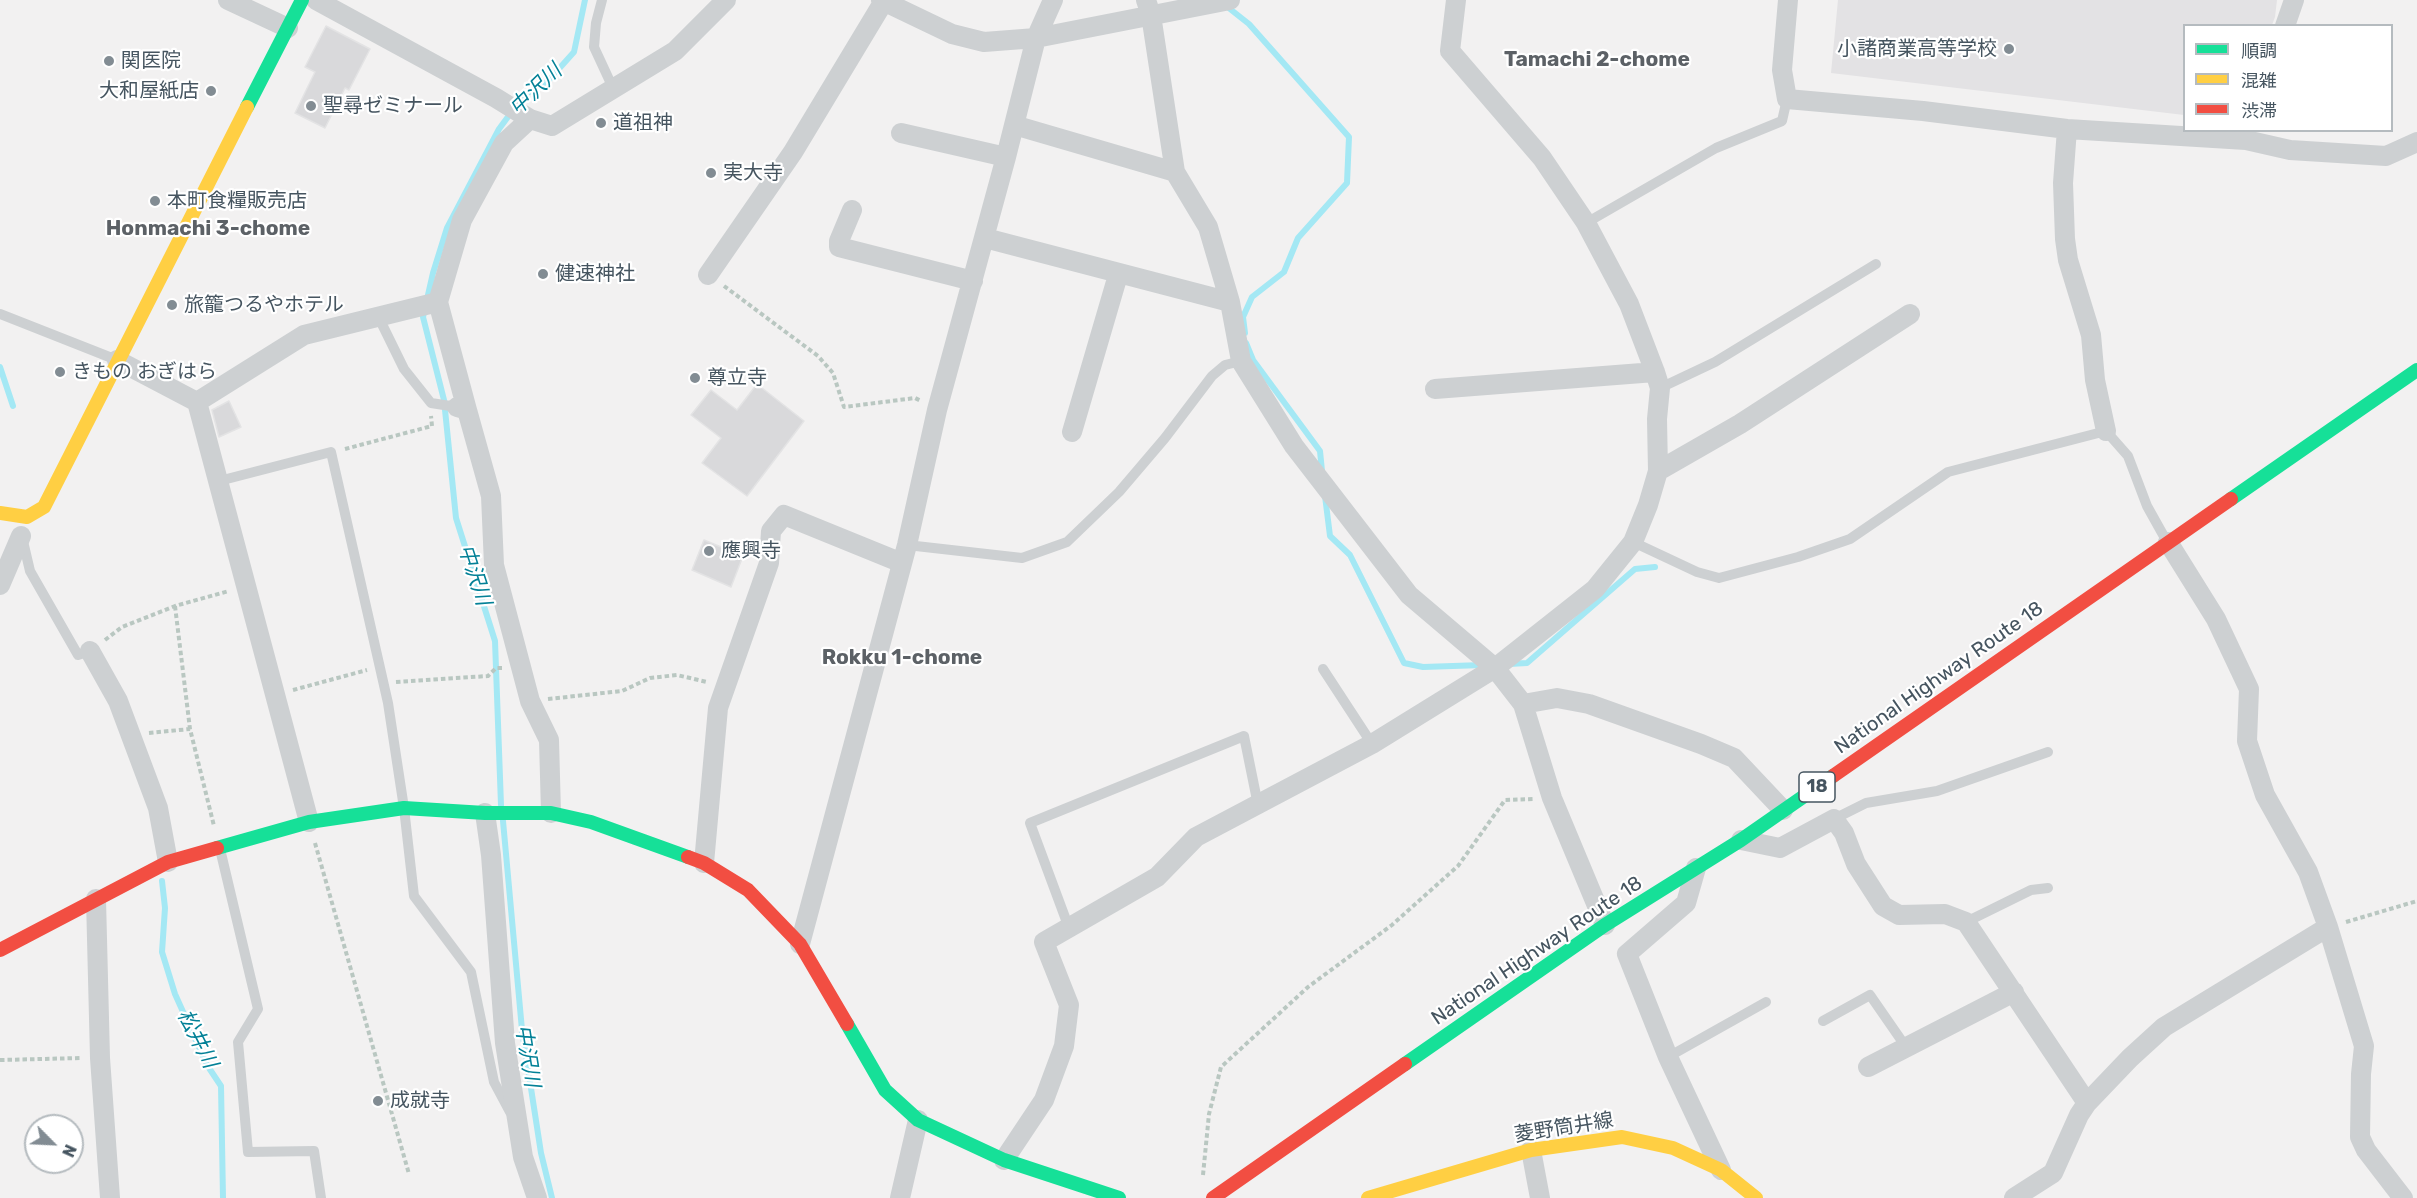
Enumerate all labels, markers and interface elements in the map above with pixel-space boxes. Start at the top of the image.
legend [2183,24,2393,132]
place label: 小諸商業高等学校 [1837,37,1997,61]
text: 順調 [2241,40,2277,62]
marker: 小諸商業高等学校 [2002,42,2016,56]
district label: Tamachi 2-chome [1504,47,1690,73]
place label: 関医院 [121,49,181,73]
marker: 関医院 [102,54,116,68]
water label: 中沢川 [505,59,567,121]
text: 混雑 [2241,70,2277,92]
place label: 大和屋紙店 [99,79,199,103]
marker: 大和屋紙店 [204,84,218,98]
place label: 聖尋ゼミナール [323,94,463,118]
marker: 聖尋ゼミナール [304,99,318,113]
text: 渋滞 [2241,100,2277,122]
place label: 道祖神 [613,111,673,135]
marker: 道祖神 [594,116,608,130]
place label: 実大寺 [723,161,783,185]
marker: 実大寺 [704,166,718,180]
place label: 本町食糧販売店 [167,189,307,213]
marker: 本町食糧販売店 [148,194,162,208]
district label: Honmachi 3-chome [106,216,310,242]
place label: 健速神社 [555,262,635,286]
marker: 健速神社 [536,267,550,281]
place label: 旅籠つるやホテル [184,293,344,317]
marker: 旅籠つるやホテル [165,298,179,312]
place label: きもの おぎはら [72,360,217,384]
marker: きもの おぎはら [53,365,67,379]
place label: 尊立寺 [707,366,767,390]
marker: 尊立寺 [688,371,702,385]
place label: 應興寺 [721,539,781,563]
water label: 中沢川 [452,541,496,609]
marker: 應興寺 [702,544,716,558]
street label: National Highway Route 18 [1830,597,2048,759]
district label: Rokku 1-chome [822,645,982,671]
road number: 18 [1799,772,1835,802]
street label: National Highway Route 18 [1427,871,1647,1031]
water label: 松井川 [171,1005,223,1073]
water label: 中沢川 [510,1023,544,1089]
place label: 成就寺 [390,1089,450,1113]
marker: 成就寺 [371,1094,385,1108]
street label: 菱野筒井線 [1513,1108,1615,1148]
north arrow [24,1114,84,1174]
text: N [58,1142,80,1160]

